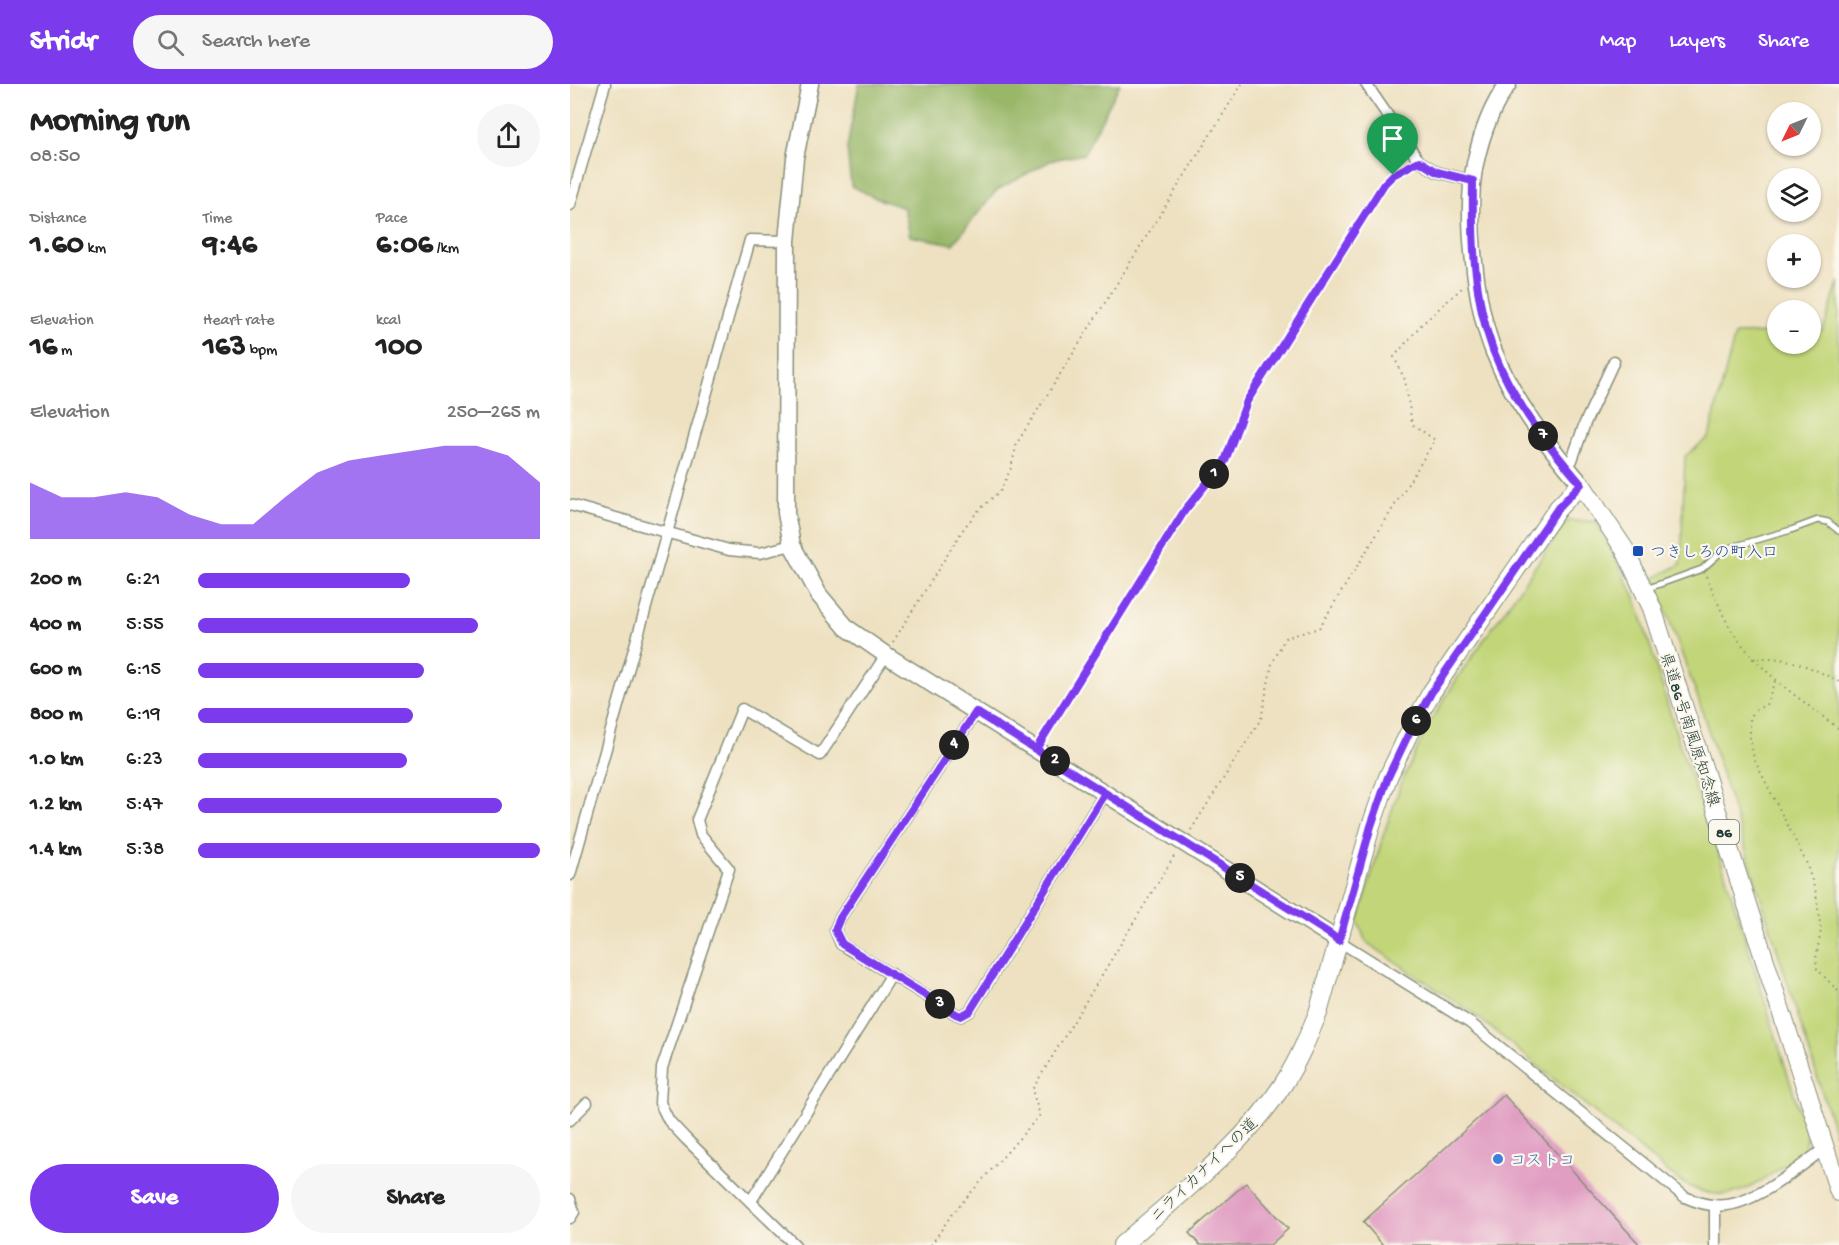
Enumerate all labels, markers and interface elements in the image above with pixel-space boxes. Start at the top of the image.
search box [133,15,553,69]
text: Stridr [30,26,97,59]
icon: search [154,26,187,59]
text: Search here [202,29,310,55]
text: Map [1600,30,1636,55]
text: Layers [1669,30,1725,55]
text: Share [1758,30,1809,55]
north arrow [1767,102,1821,156]
map controls [1767,102,1821,354]
text: Morning run [30,104,190,142]
button: share [477,104,540,167]
pin [1367,113,1418,175]
icon: arrive [1376,122,1409,155]
text: 08:50 [30,146,80,169]
button: layers [1767,168,1821,222]
text: Distance [30,210,87,229]
text: Time [203,210,232,229]
text: Pace [376,210,407,229]
text: 1.60 [30,229,84,264]
text: 9:46 [203,229,257,264]
text: 6:06 [376,229,433,264]
button: + [1767,234,1821,288]
text: km [84,240,106,259]
text: /km [433,240,459,259]
button: − [1767,300,1821,354]
text: Elevation [30,312,94,331]
text: Heart rate [203,312,275,331]
text: kcal [376,312,401,331]
text: 16 [30,331,57,366]
text: 163 [203,331,246,366]
text: 100 [376,331,422,366]
text: m [57,342,72,361]
text: bpm [246,342,277,361]
text: Elevation [30,402,110,425]
text: 250–265 m [447,402,540,425]
pin: 7 [1528,421,1558,451]
text: 7 [1539,426,1547,445]
pin: 1 [1199,459,1229,489]
text: 1 [1211,464,1217,483]
marker: つきしろの町入口 [1631,544,1645,558]
place label: つきしろの町入口 [1650,544,1778,564]
text: 200 m [30,569,81,592]
text: 6:21 [126,569,160,592]
text: 400 m [30,614,81,637]
text: 5:55 [126,614,164,637]
street label: 県道86号南風原知念線 [1654,650,1723,810]
text: 600 m [30,659,82,682]
text: 6:15 [126,659,161,682]
text: 800 m [30,704,83,727]
text: 6:19 [126,704,161,727]
pin: 6 [1401,706,1431,736]
text: 6 [1412,711,1420,730]
pin: 4 [939,730,969,760]
text: 4 [950,735,958,754]
pin: 2 [1040,746,1070,776]
text: 1.0 km [30,749,84,772]
text: 6:23 [126,749,163,772]
text: 2 [1051,751,1059,770]
text: 1.2 km [30,794,82,817]
text: 5:47 [126,794,163,817]
road number: 86 [1709,820,1739,844]
text: 1.4 km [30,839,82,862]
text: 5:38 [126,839,164,862]
pin: 5 [1225,863,1255,893]
text: 5 [1236,868,1244,887]
pin: 3 [925,989,955,1019]
text: 3 [936,994,944,1013]
street label: ニライカナイへの道 [1147,1115,1263,1228]
marker: コストコ [1491,1152,1505,1166]
place label: コストコ [1510,1153,1575,1172]
button: Save [30,1164,279,1233]
button: Share [291,1164,540,1233]

